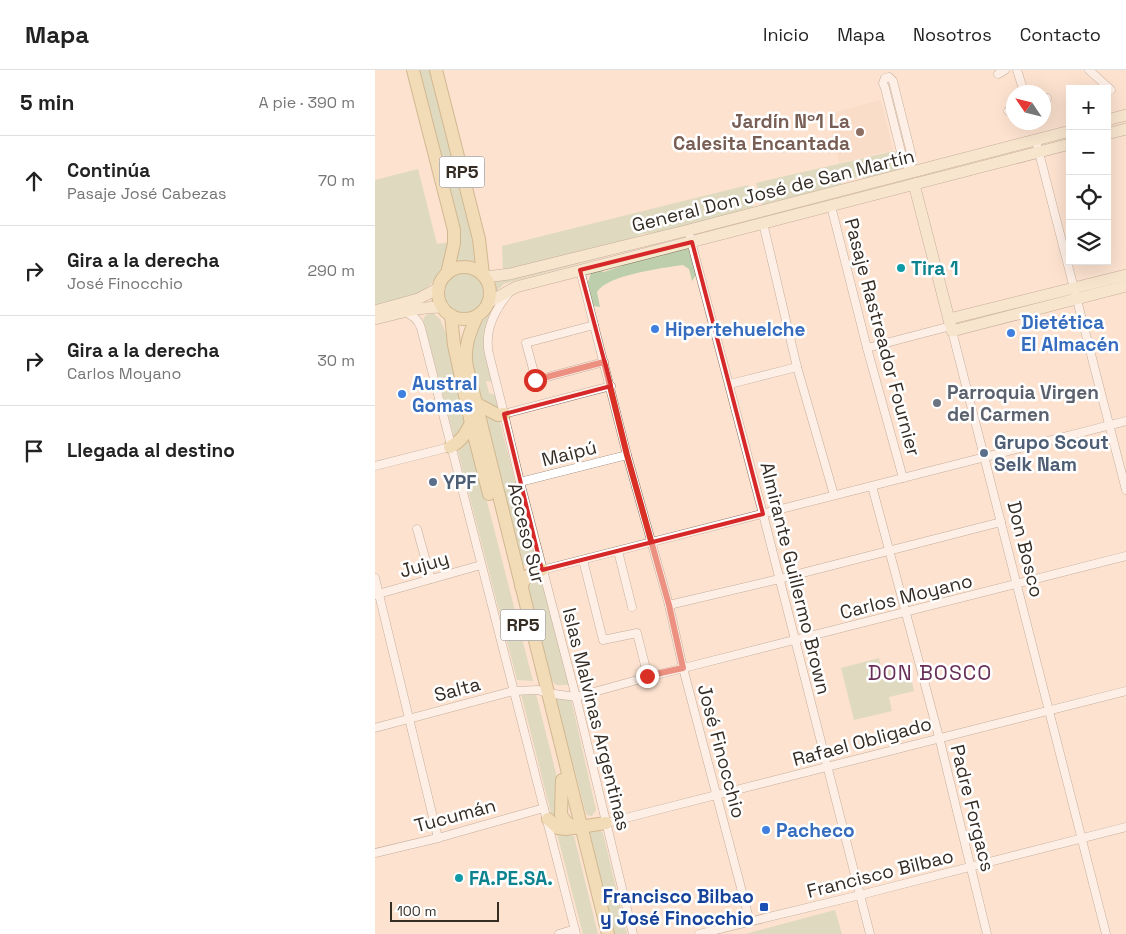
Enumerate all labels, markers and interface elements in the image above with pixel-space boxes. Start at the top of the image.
text: Mapa [25,19,89,50]
text: Inicio [763,23,809,46]
text: Mapa [837,23,885,46]
text: Nosotros [913,23,992,46]
text: Contacto [1020,23,1101,46]
north arrow [1006,85,1051,130]
map controls [1066,85,1111,265]
button: + [1066,85,1111,130]
text: 5 min [20,89,74,116]
text: A pie · 390 m [259,92,355,113]
place label: Jardín Nº1 La Calesita Encantada [673,109,850,156]
marker: Jardín Nº1 La Calesita Encantada [854,126,866,138]
button: − [1066,130,1111,175]
street label: General Don José de San Martín [629,143,917,238]
road number: RP5 [439,156,485,188]
text: Continúa [67,158,150,183]
icon: ahead [20,167,48,195]
text: 70 m [318,170,355,191]
button: locate [1066,175,1111,220]
text: Pasaje José Cabezas [67,183,226,204]
street label: Pasaje Rastreador Fournier [839,215,926,459]
button: layers [1066,220,1111,265]
text: Gira a la derecha [67,248,219,273]
place label: Tira 1 [911,256,959,281]
icon: right [20,257,48,285]
text: 290 m [307,260,355,281]
marker: Tira 1 [895,262,907,274]
text: José Finocchio [67,273,183,294]
place label: Dietética El Almacén [1021,310,1119,357]
place label: Hipertehuelche [665,317,806,342]
marker: Hipertehuelche [649,323,661,335]
marker: Dietética El Almacén [1005,327,1017,339]
text: Gira a la derecha [67,338,219,363]
icon: right [20,347,48,375]
text: 30 m [317,350,355,371]
text: Carlos Moyano [67,363,181,384]
route start [524,369,547,392]
place label: Austral Gomas [412,371,478,418]
place label: Parroquia Virgen del Carmen [947,380,1099,427]
marker: Austral Gomas [396,388,408,400]
marker: Parroquia Virgen del Carmen [931,397,943,409]
place label: Grupo Scout Selk Nam [994,430,1109,477]
street label: Maipú [539,435,599,472]
icon: arrive [20,437,48,465]
text: Llegada al destino [67,438,235,463]
marker: Grupo Scout Selk Nam [978,447,990,459]
street label: Almirante Guillermo Brown [755,459,837,697]
place label: YPF [443,470,476,495]
marker: YPF [427,476,439,488]
street label: Acceso Sur [502,480,551,586]
street label: Don Bosco [1001,498,1050,600]
street label: Jujuy [396,546,452,583]
street label: Carlos Moyano [837,568,975,625]
street label: Islas Malvinas Argentinas [557,605,636,833]
road number: RP5 [501,610,545,640]
district label: DON BOSCO [868,659,992,686]
route end [636,665,659,688]
street label: Salta [431,671,483,708]
street label: José Finocchio [692,681,751,821]
street label: Rafael Obligado [790,711,934,772]
street label: Padre Forgacs [945,742,1000,874]
street label: Tucumán [412,793,499,838]
place label: Pacheco [776,818,855,843]
marker: Pacheco [760,824,772,836]
street label: Francisco Bilbao [804,843,956,904]
place label: FA.PE.SA. [469,866,553,891]
marker: FA.PE.SA. [453,872,465,884]
place label: Francisco Bilbao y José Finocchio [600,884,754,931]
scale bar [390,899,499,922]
marker: Francisco Bilbao y José Finocchio [758,901,770,913]
text: 100 m [397,902,436,920]

